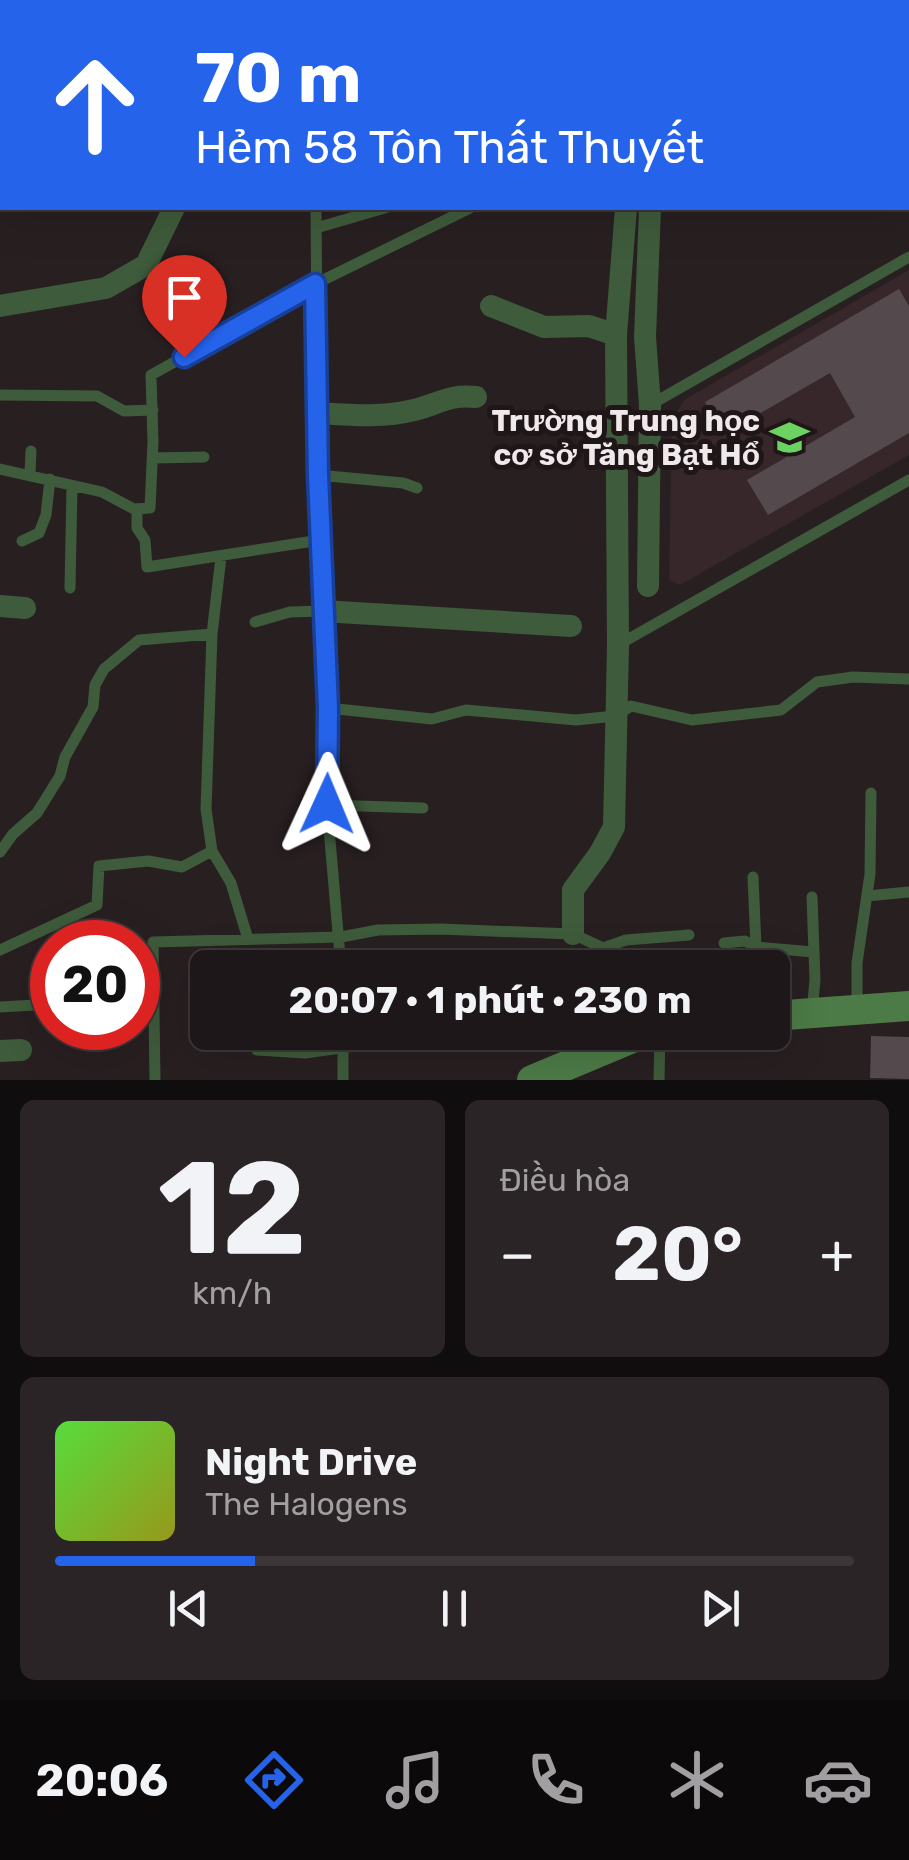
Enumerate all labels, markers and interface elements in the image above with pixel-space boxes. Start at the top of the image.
text: 70 m [195,37,362,120]
icon: ahead [30,40,160,170]
text: Hẻm 58 Tôn Thất Thuyết [195,121,704,174]
pin [142,255,227,358]
icon: arrive [157,270,212,325]
place label: Trường Trung học cơ sở Tăng Bạt Hổ [492,403,760,473]
school or university icon: Trường Trung học cơ sở Tăng Bạt Hổ [769,417,811,459]
position arrow [275,752,379,856]
speed limit sign: 20 [30,920,160,1050]
text: 20:07 · 1 phút · 230 m [289,977,691,1023]
text: 12 [158,1131,307,1286]
text: Điều hòa [500,1161,630,1199]
text: 20° [612,1210,743,1299]
text: − [500,1222,535,1287]
text: + [820,1222,854,1287]
text: km/h [192,1274,272,1312]
text: Night Drive [205,1439,417,1485]
text: The Halogens [205,1485,408,1523]
icon: previous [161,1581,216,1636]
icon: pause [427,1581,482,1636]
icon: next [693,1581,748,1636]
icon: directions [239,1745,309,1815]
icon: music [380,1745,450,1815]
icon: phone [521,1745,591,1815]
icon: climate [662,1745,732,1815]
icon: car [803,1745,873,1815]
text: 20:06 [36,1754,168,1807]

